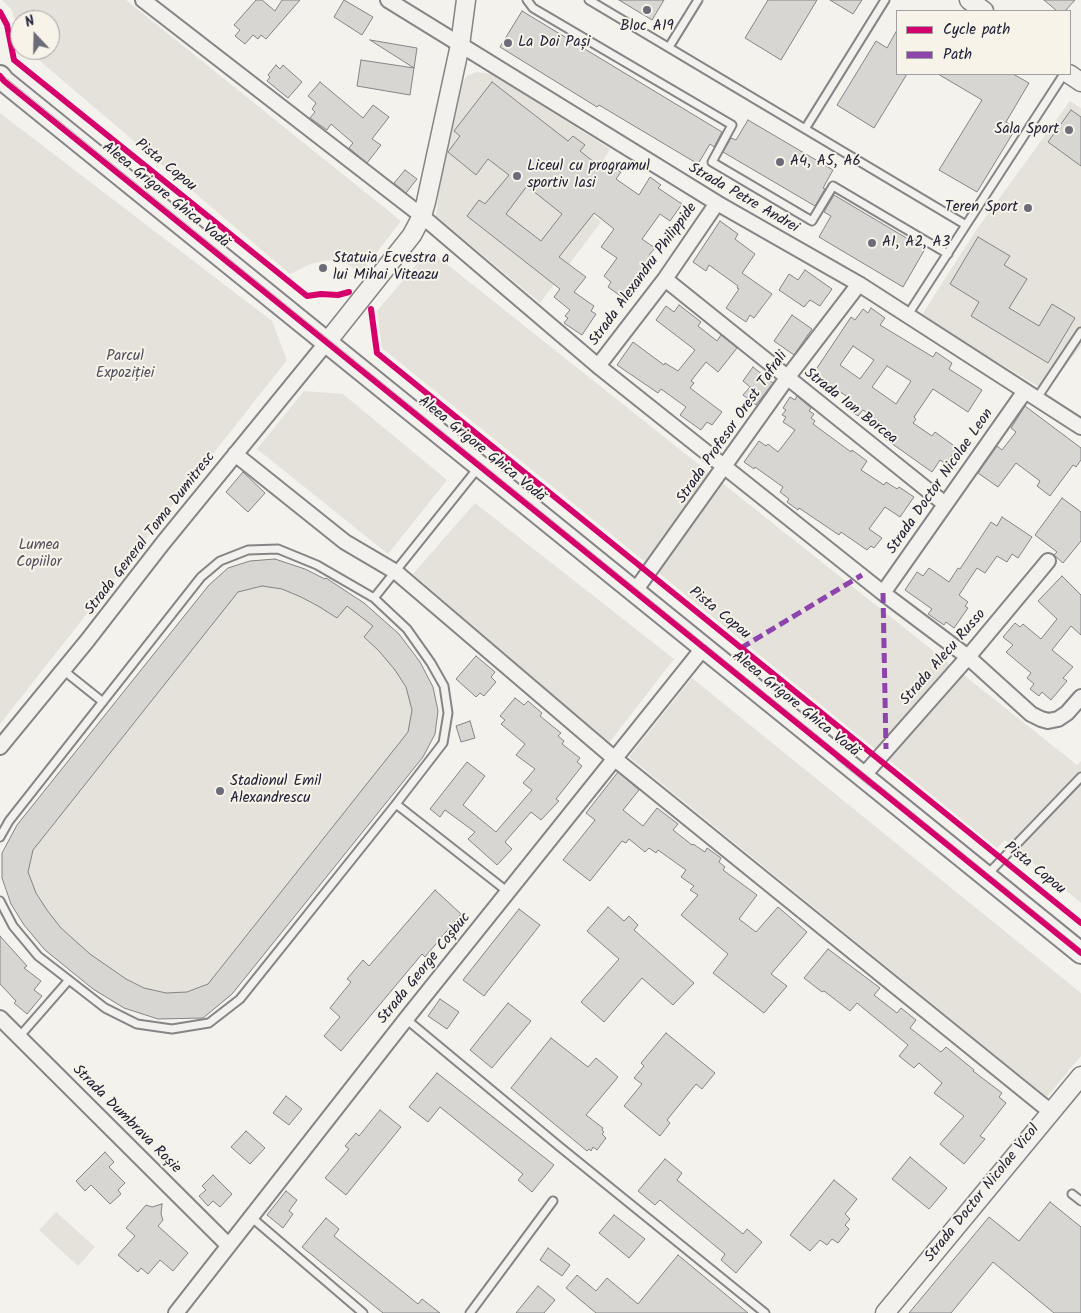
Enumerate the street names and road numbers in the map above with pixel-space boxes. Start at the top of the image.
street label: Pista Copou [131,136,199,196]
street label: Aleea Grigore Ghica Vodă [98,139,232,253]
street label: Strada Petre Andrei [685,160,801,238]
street label: Strada Alexandru Philippide [586,200,702,350]
street label: Strada Profesor Orest Tafrali [673,348,793,508]
street label: Strada Ion Borcea [800,365,900,449]
street label: Aleea Grigore Ghica Vodă [414,393,548,507]
street label: Strada Doctor Nicolae Leon [884,406,998,558]
street label: Strada General Toma Dumitresc [82,449,220,619]
street label: Pista Copou [685,584,753,644]
street label: Strada Alecu Russo [897,606,991,710]
street label: Aleea Grigore Ghica Vodă [728,648,862,762]
street label: Pista Copou [1000,839,1068,899]
street label: Strada George Coșbuc [375,910,475,1028]
street label: Strada Dumbrava Roșie [68,1062,184,1178]
street label: Strada Doctor Nicolae Vicol [922,1121,1044,1267]

